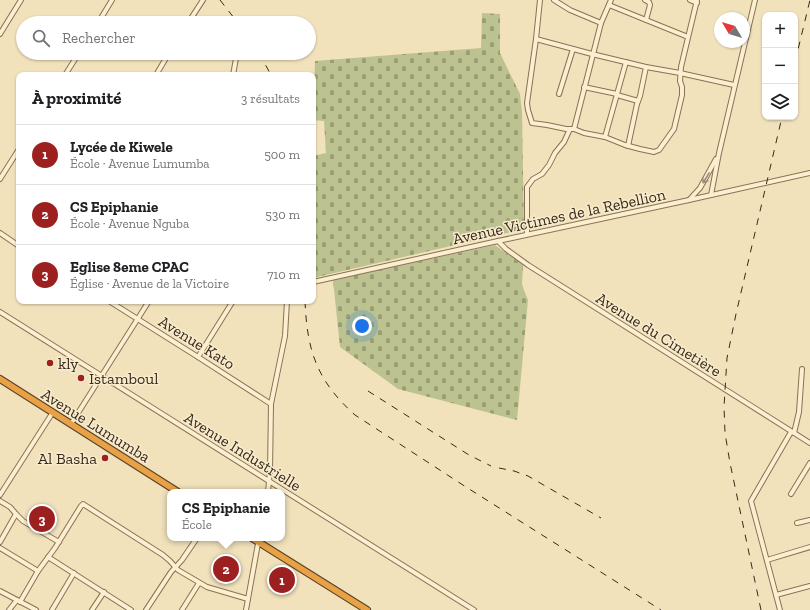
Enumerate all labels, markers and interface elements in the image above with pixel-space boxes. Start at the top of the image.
north arrow [714,12,750,48]
map controls [762,12,798,120]
button: + [762,12,798,48]
search box [16,16,316,60]
icon: search [30,27,52,49]
text: Rechercher [62,29,136,47]
button: − [762,48,798,84]
button: layers [762,84,798,120]
text: À proximité [32,88,121,108]
text: 3 résultats [241,91,300,106]
text: Lycée de Kiwele [70,138,173,156]
text: 1 [42,147,48,162]
text: 500 m [264,147,300,162]
text: École · Avenue Lumumba [70,156,210,171]
one-way arrow [702,172,710,183]
street label: Avenue Victimes de la Rebellion [451,184,668,248]
text: CS Epiphanie [70,198,158,216]
text: 2 [42,207,48,222]
text: 530 m [265,207,300,222]
text: École · Avenue Nguba [70,216,189,231]
text: Eglise 8eme CPAC [70,258,189,276]
text: 3 [42,267,48,282]
text: 710 m [267,267,300,282]
text: Église · Avenue de la Victoire [70,276,229,291]
street label: Avenue du Cimetière [593,288,725,381]
street label: Avenue Kato [155,311,238,373]
your location [352,316,372,336]
place label: kly [58,354,79,373]
marker: kly [45,358,55,368]
place label: Istamboul [89,369,159,388]
marker: Istamboul [76,373,86,383]
street label: Avenue Lumumba [38,384,154,467]
street label: Avenue Industrielle [181,408,305,495]
place label: Al Basha [38,449,97,468]
marker: Al Basha [100,453,110,463]
popup [167,489,285,541]
text: CS Epiphanie [182,499,270,517]
pin: 3 [29,504,55,534]
text: École [182,517,212,532]
pin: 2 [213,554,239,584]
pin: 1 [269,565,295,595]

